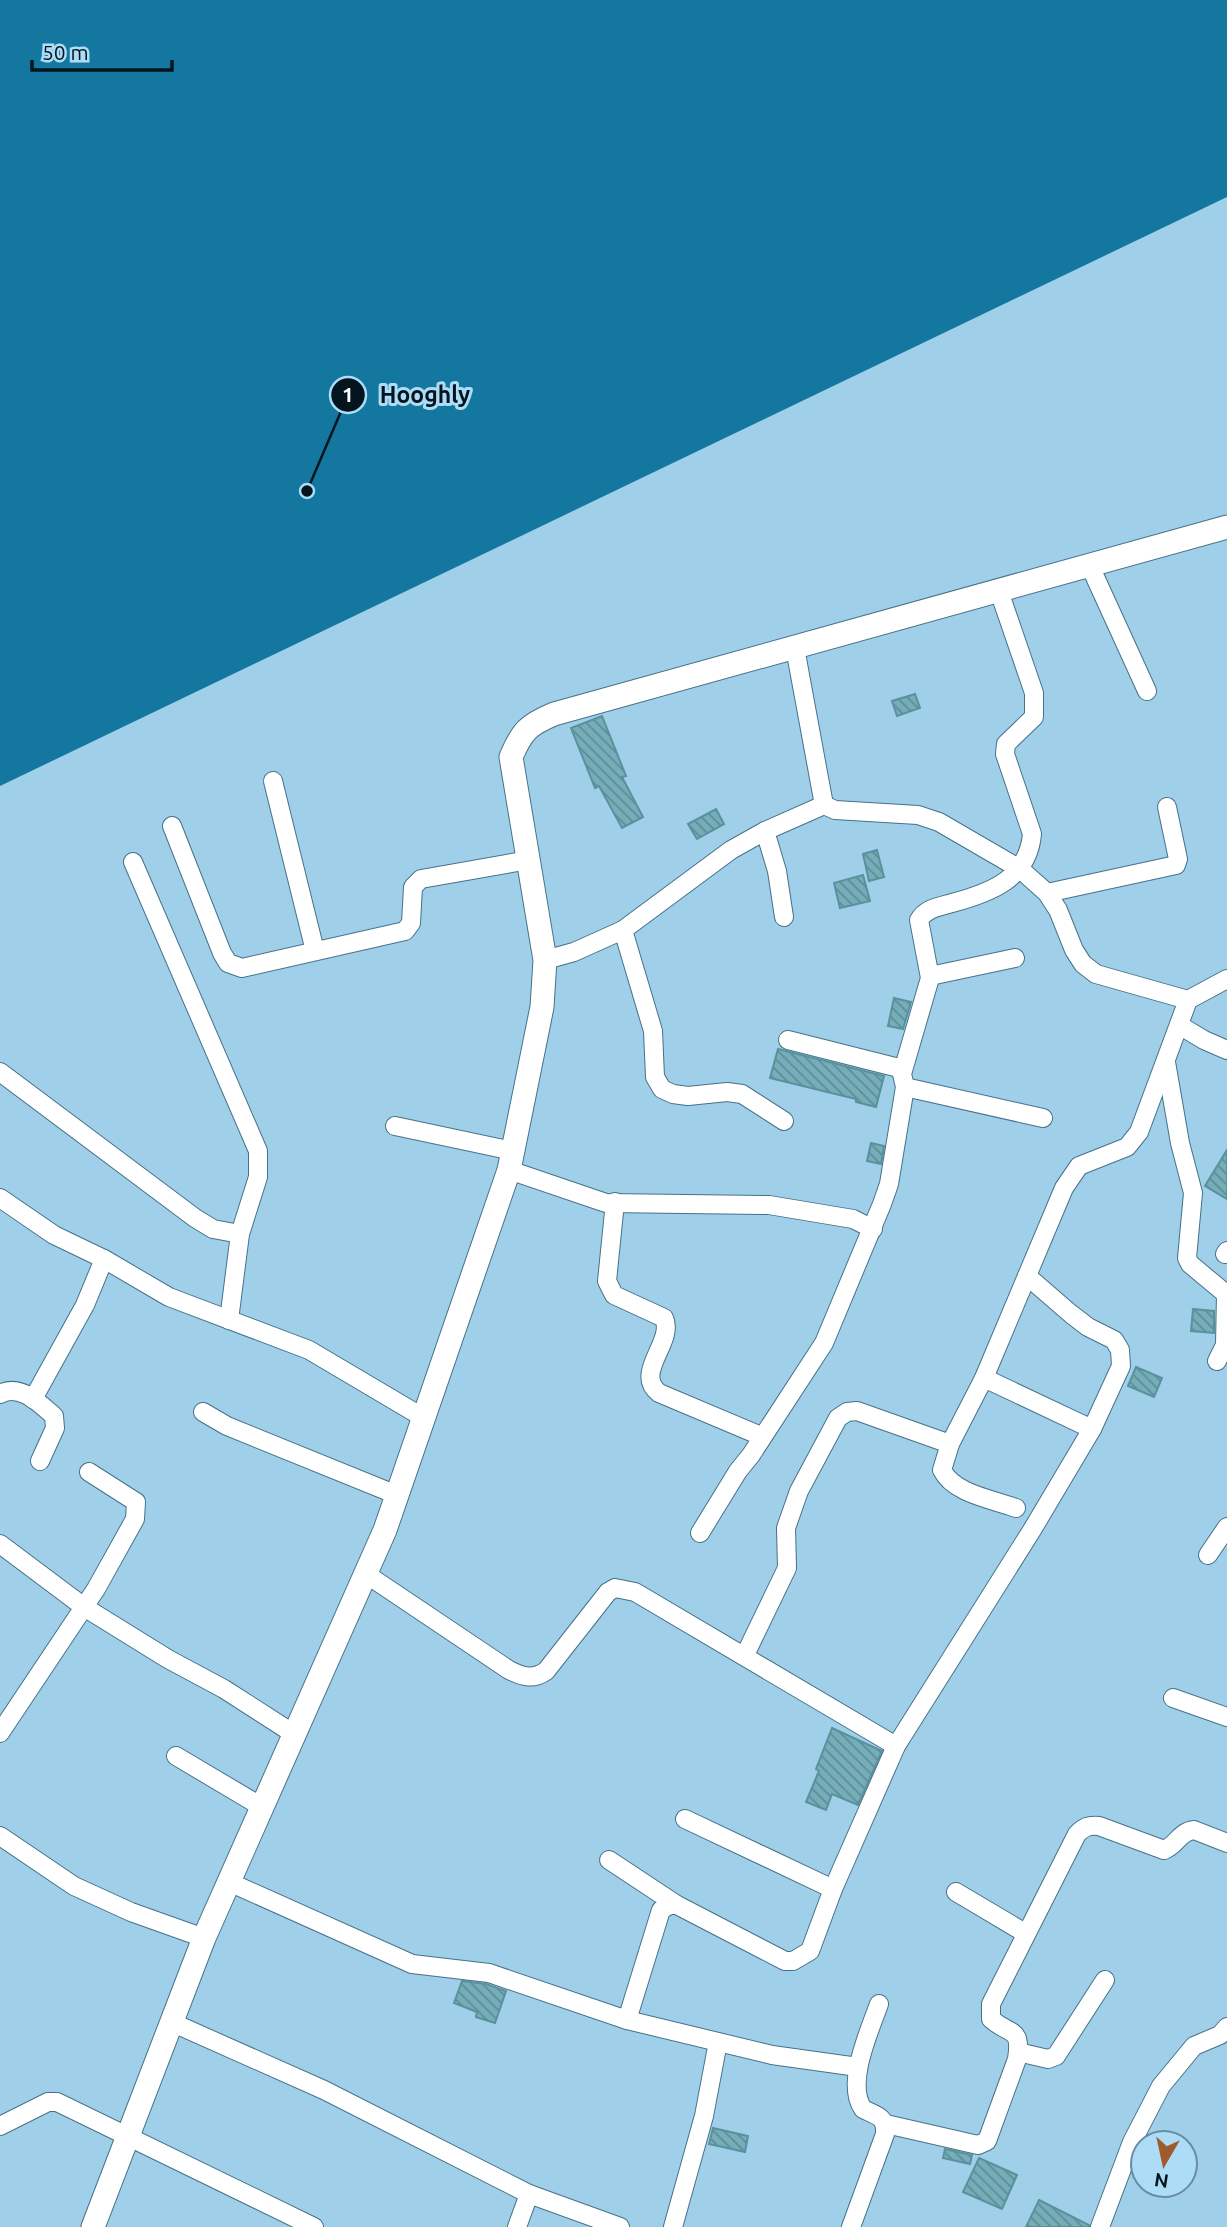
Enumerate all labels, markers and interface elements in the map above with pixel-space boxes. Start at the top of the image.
scale bar [32,28,172,72]
text: 50 m [42,40,89,64]
callout: Hooghly [331,373,484,417]
text: 1 [342,382,354,406]
text: Hooghly [380,382,470,407]
north arrow [1129,2129,1199,2199]
text: N [1153,2169,1170,2193]

